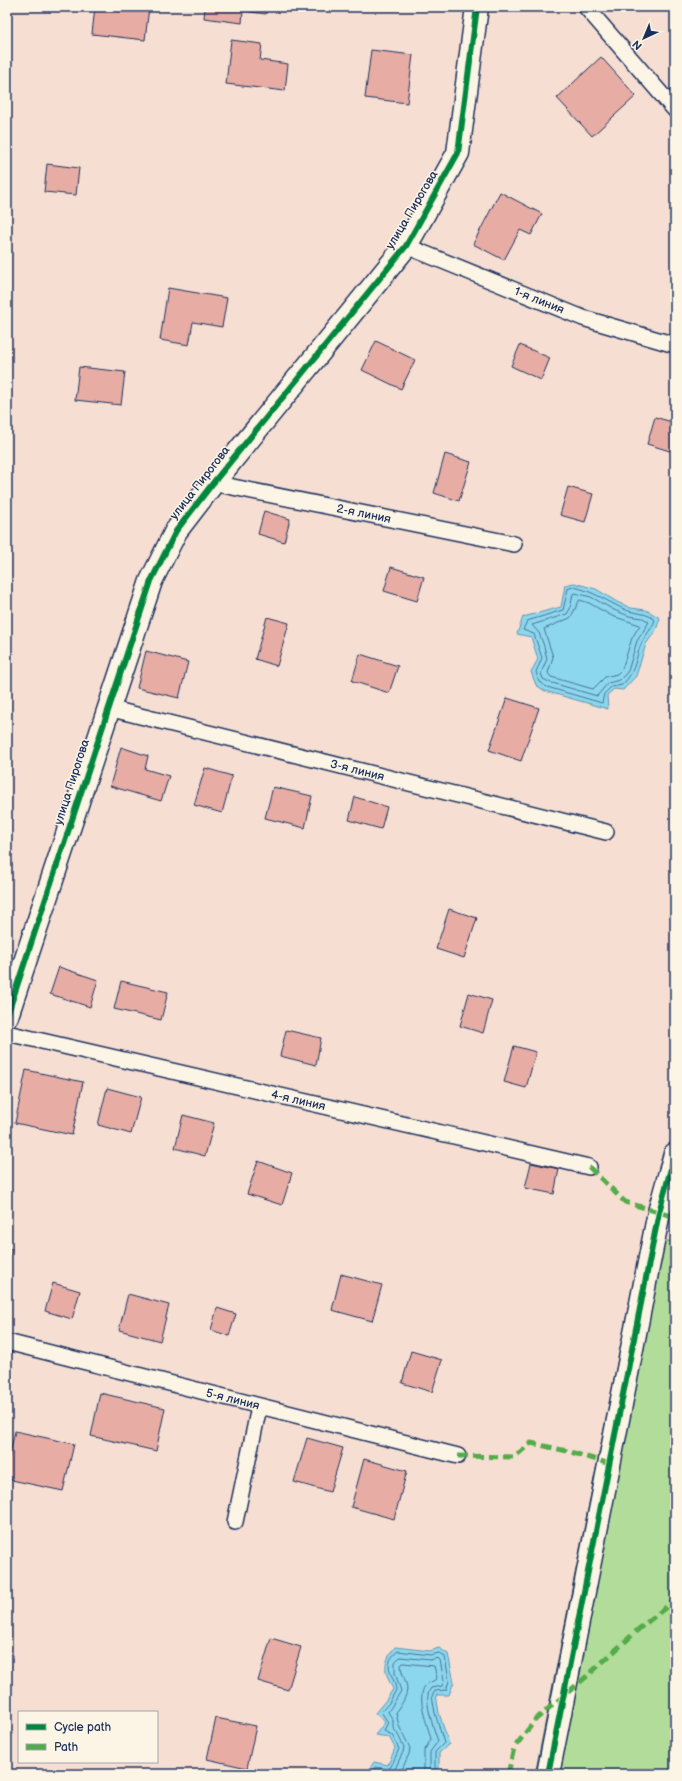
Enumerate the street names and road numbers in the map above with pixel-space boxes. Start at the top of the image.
street label: улица Пирогова [383,168,441,252]
street label: 1-я линия [512,283,567,317]
street label: улица Пирогова [167,443,233,523]
street label: 2-я линия [335,501,393,526]
street label: улица Пирогова [51,737,93,827]
street label: 3-я линия [329,756,386,784]
street label: 4-я линия [270,1087,327,1114]
street label: 5-я линия [204,1385,262,1413]

